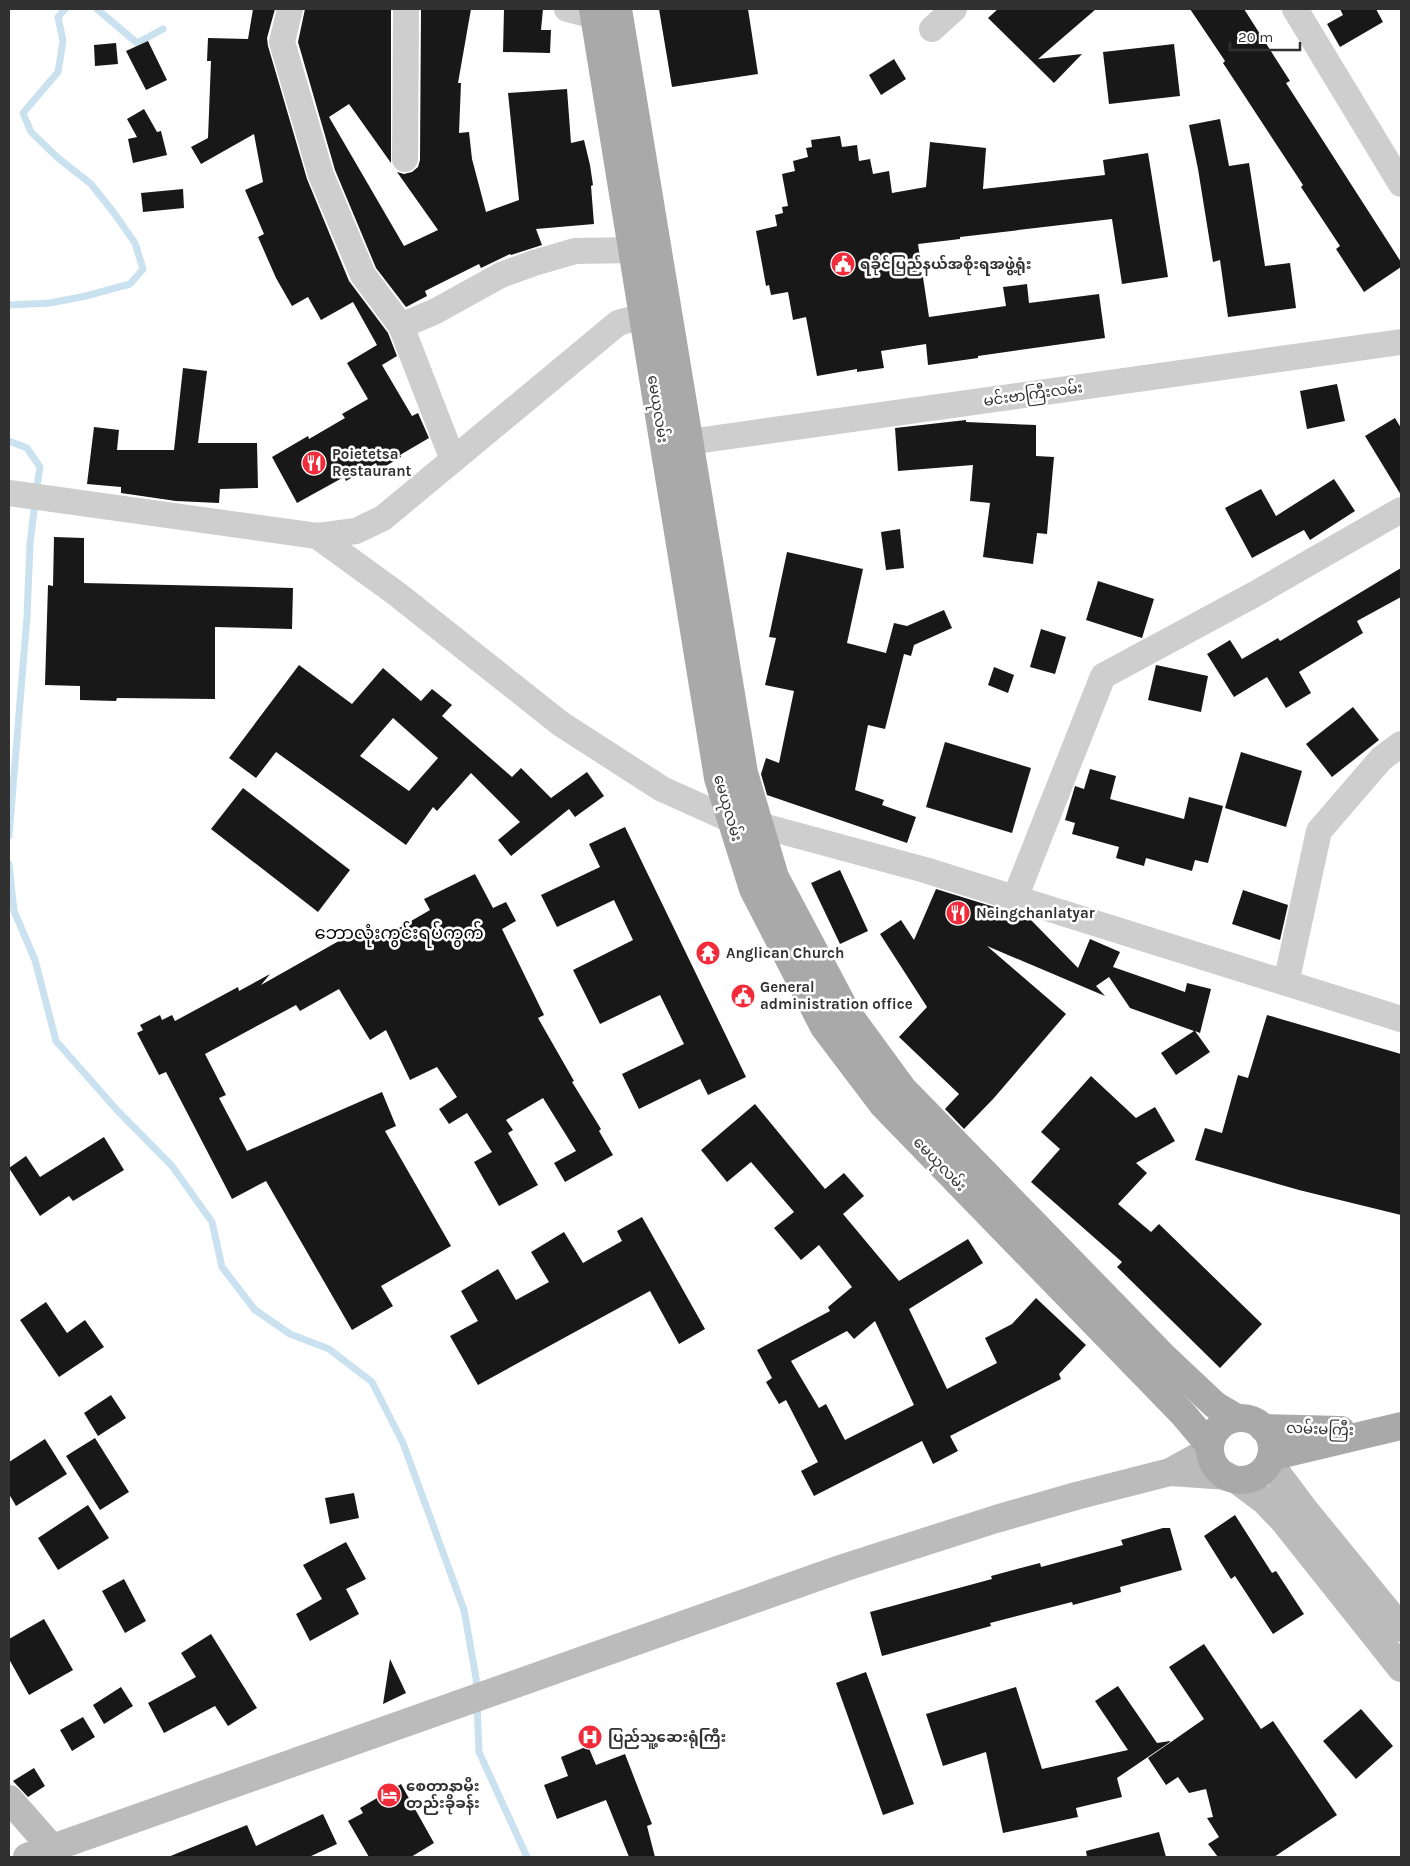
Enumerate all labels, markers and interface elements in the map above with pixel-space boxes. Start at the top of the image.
scale bar [1230,20,1300,52]
text: 20 m [1238,28,1273,46]
public building icon: ရခိုင်ပြည်နယ်အစိုးရအဖွဲ့ရုံး [830,251,856,277]
place label: ရခိုင်ပြည်နယ်အစိုးရအဖွဲ့ရုံး [860,254,1031,276]
street label: မေယုလမ်း [641,374,673,445]
street label: မင်းဗာကြီးလမ်း [982,377,1084,413]
place label: Poietetsa Restaurant [332,445,412,480]
restaurant icon: Poietetsa Restaurant [301,450,327,476]
street label: မေယုလမ်း [707,772,747,844]
restaurant icon: Neingchanlatyar [945,900,971,926]
place label: Neingchanlatyar [976,904,1095,922]
district label: ဘောလုံးကွင်းရပ်ကွက် [314,920,484,948]
temple icon: Anglican Church [695,940,721,966]
place label: Anglican Church [726,944,844,962]
place label: General administration office [760,978,913,1013]
public building icon: General administration office [730,983,756,1009]
street label: မေယုလမ်း [908,1132,971,1197]
street label: လမ်းမကြီး [1286,1418,1354,1442]
hospital icon: ပြည်သူ့ဆေးရုံကြီး [577,1724,603,1750]
place label: ပြည်သူ့ဆေးရုံကြီး [608,1727,726,1749]
place label: စေတာနာမိုး တည်းခိုခန်း [406,1776,480,1815]
hotel icon: စေတာနာမိုး တည်းခိုခန်း [376,1782,402,1808]

